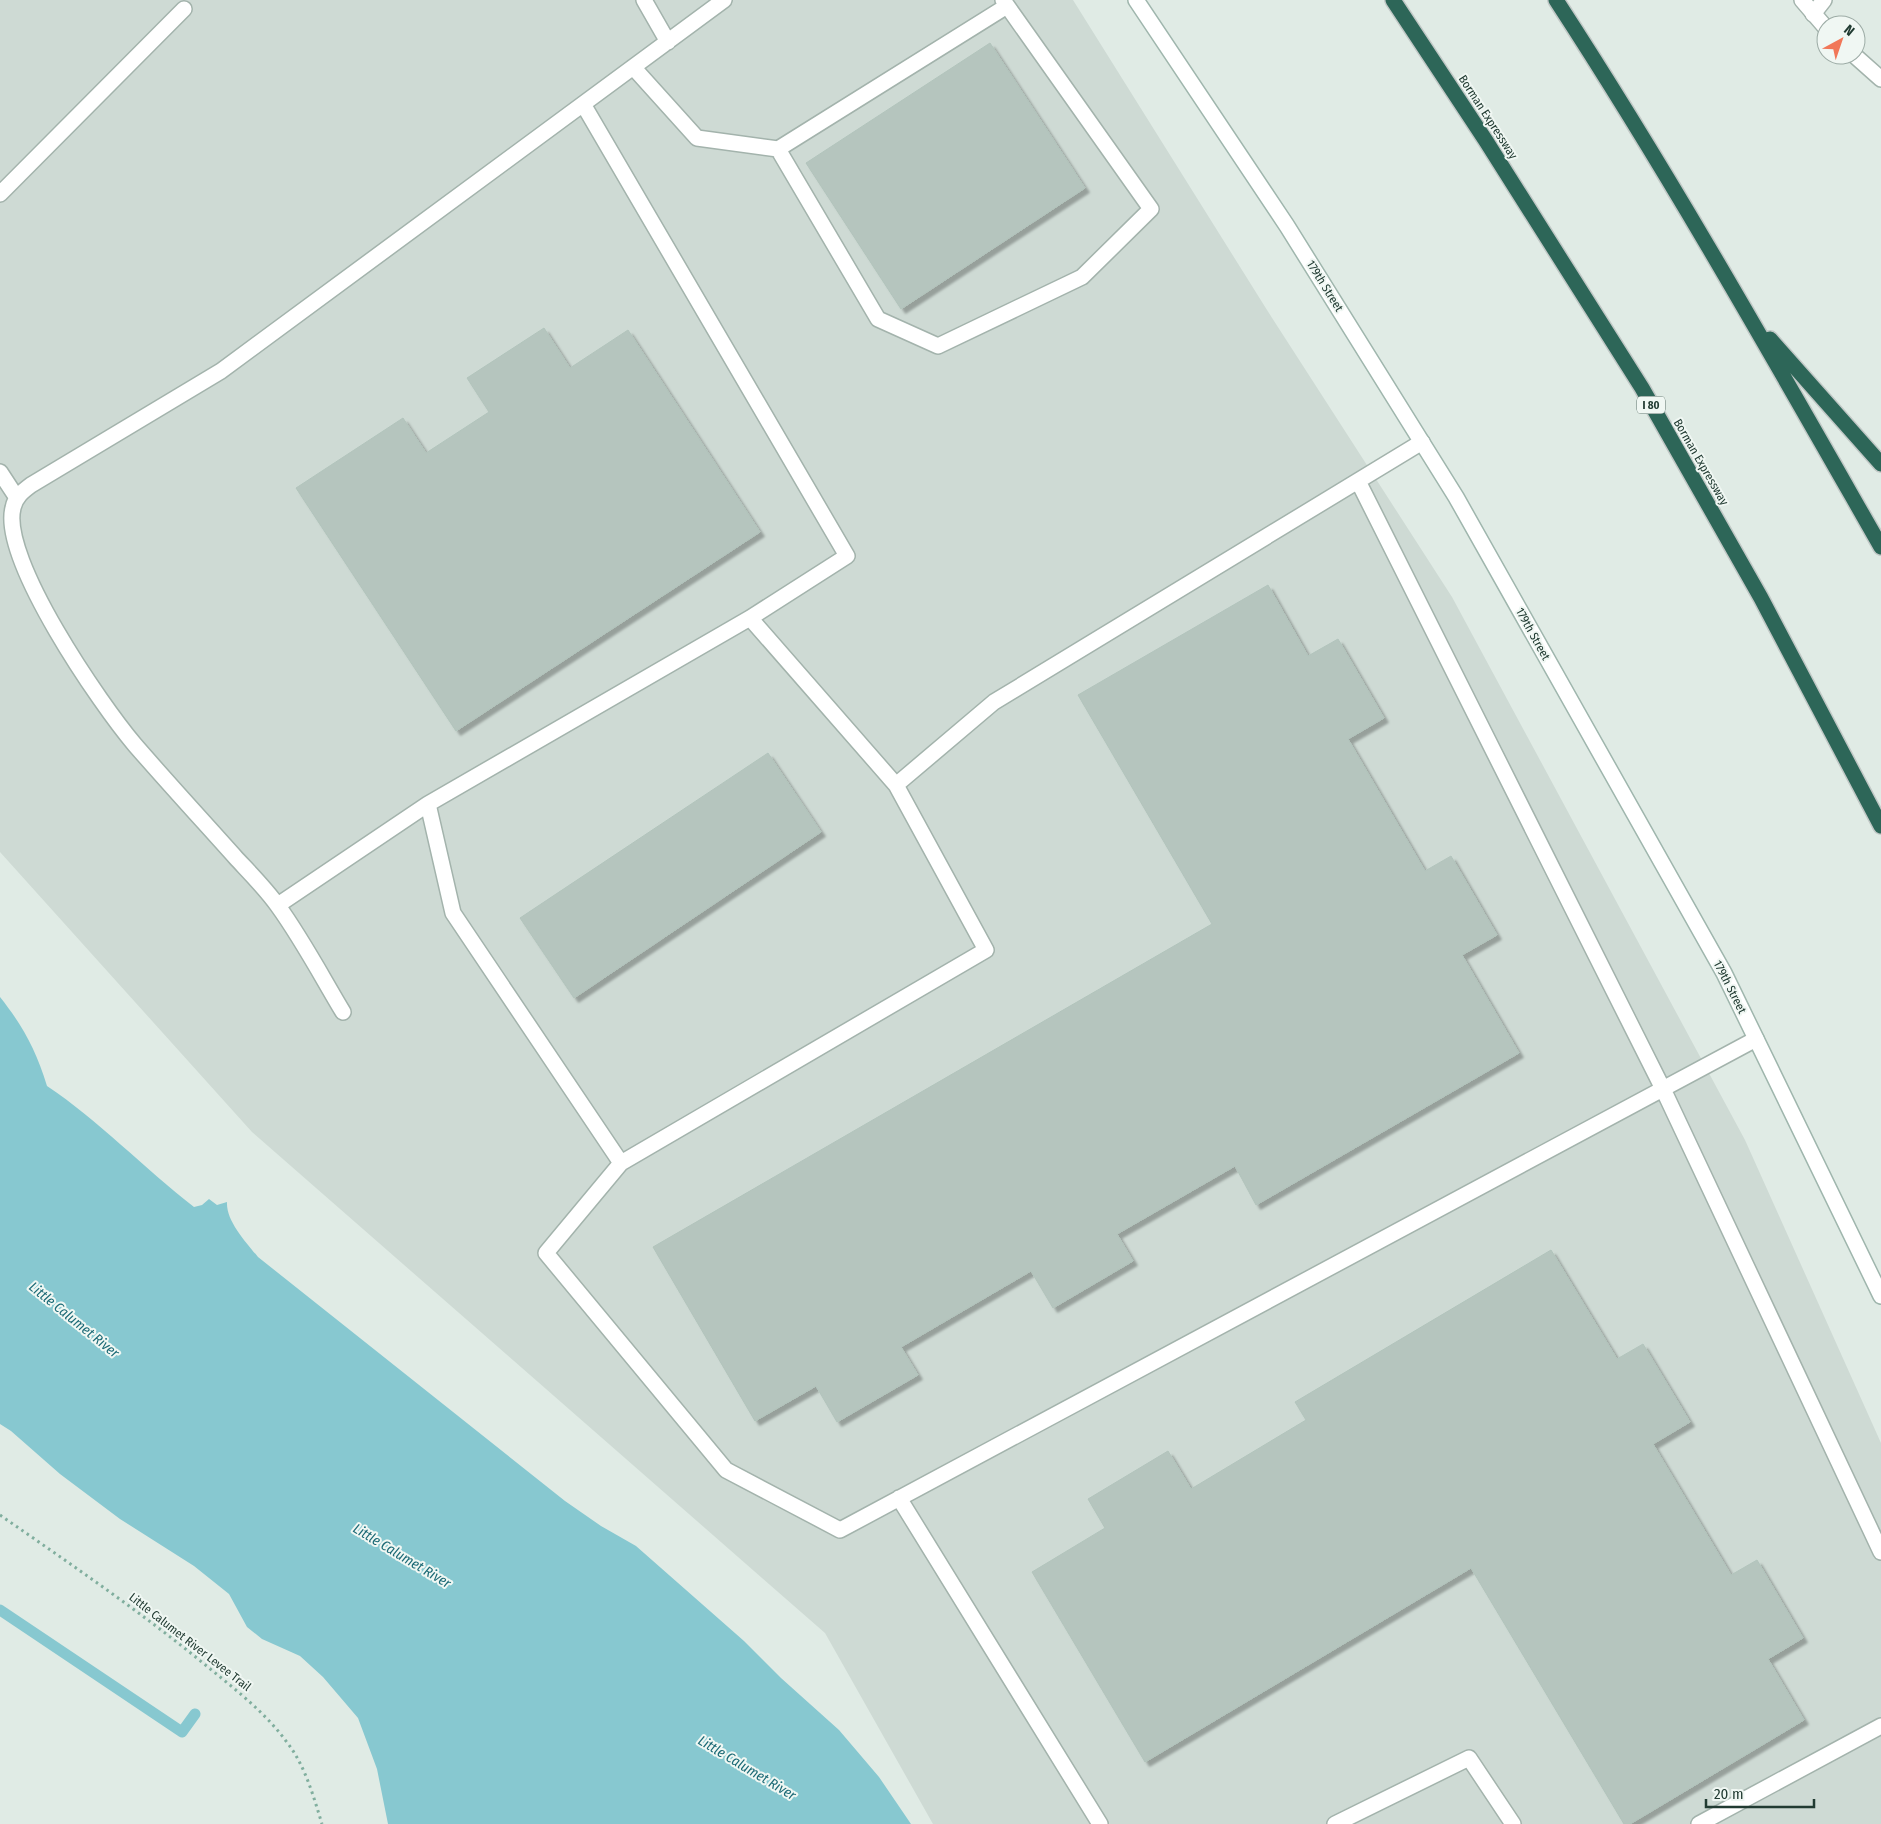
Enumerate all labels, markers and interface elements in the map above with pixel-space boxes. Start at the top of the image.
north arrow [1816,15,1866,65]
text: N [1840,21,1858,40]
street label: Borman Expressway [1456,72,1521,162]
street label: 179th Street [1304,258,1346,314]
road number: I 80 [1637,396,1665,414]
street label: Borman Expressway [1671,416,1732,508]
street label: 179th Street [1513,605,1553,663]
street label: 179th Street [1711,958,1749,1016]
water label: Little Calumet River [26,1278,123,1362]
water label: Little Calumet River [350,1520,455,1592]
street label: Little Calumet River Levee Trail [126,1590,254,1694]
water label: Little Calumet River [695,1732,800,1804]
scale bar [1706,1776,1814,1808]
text: 20 m [1714,1785,1744,1803]

